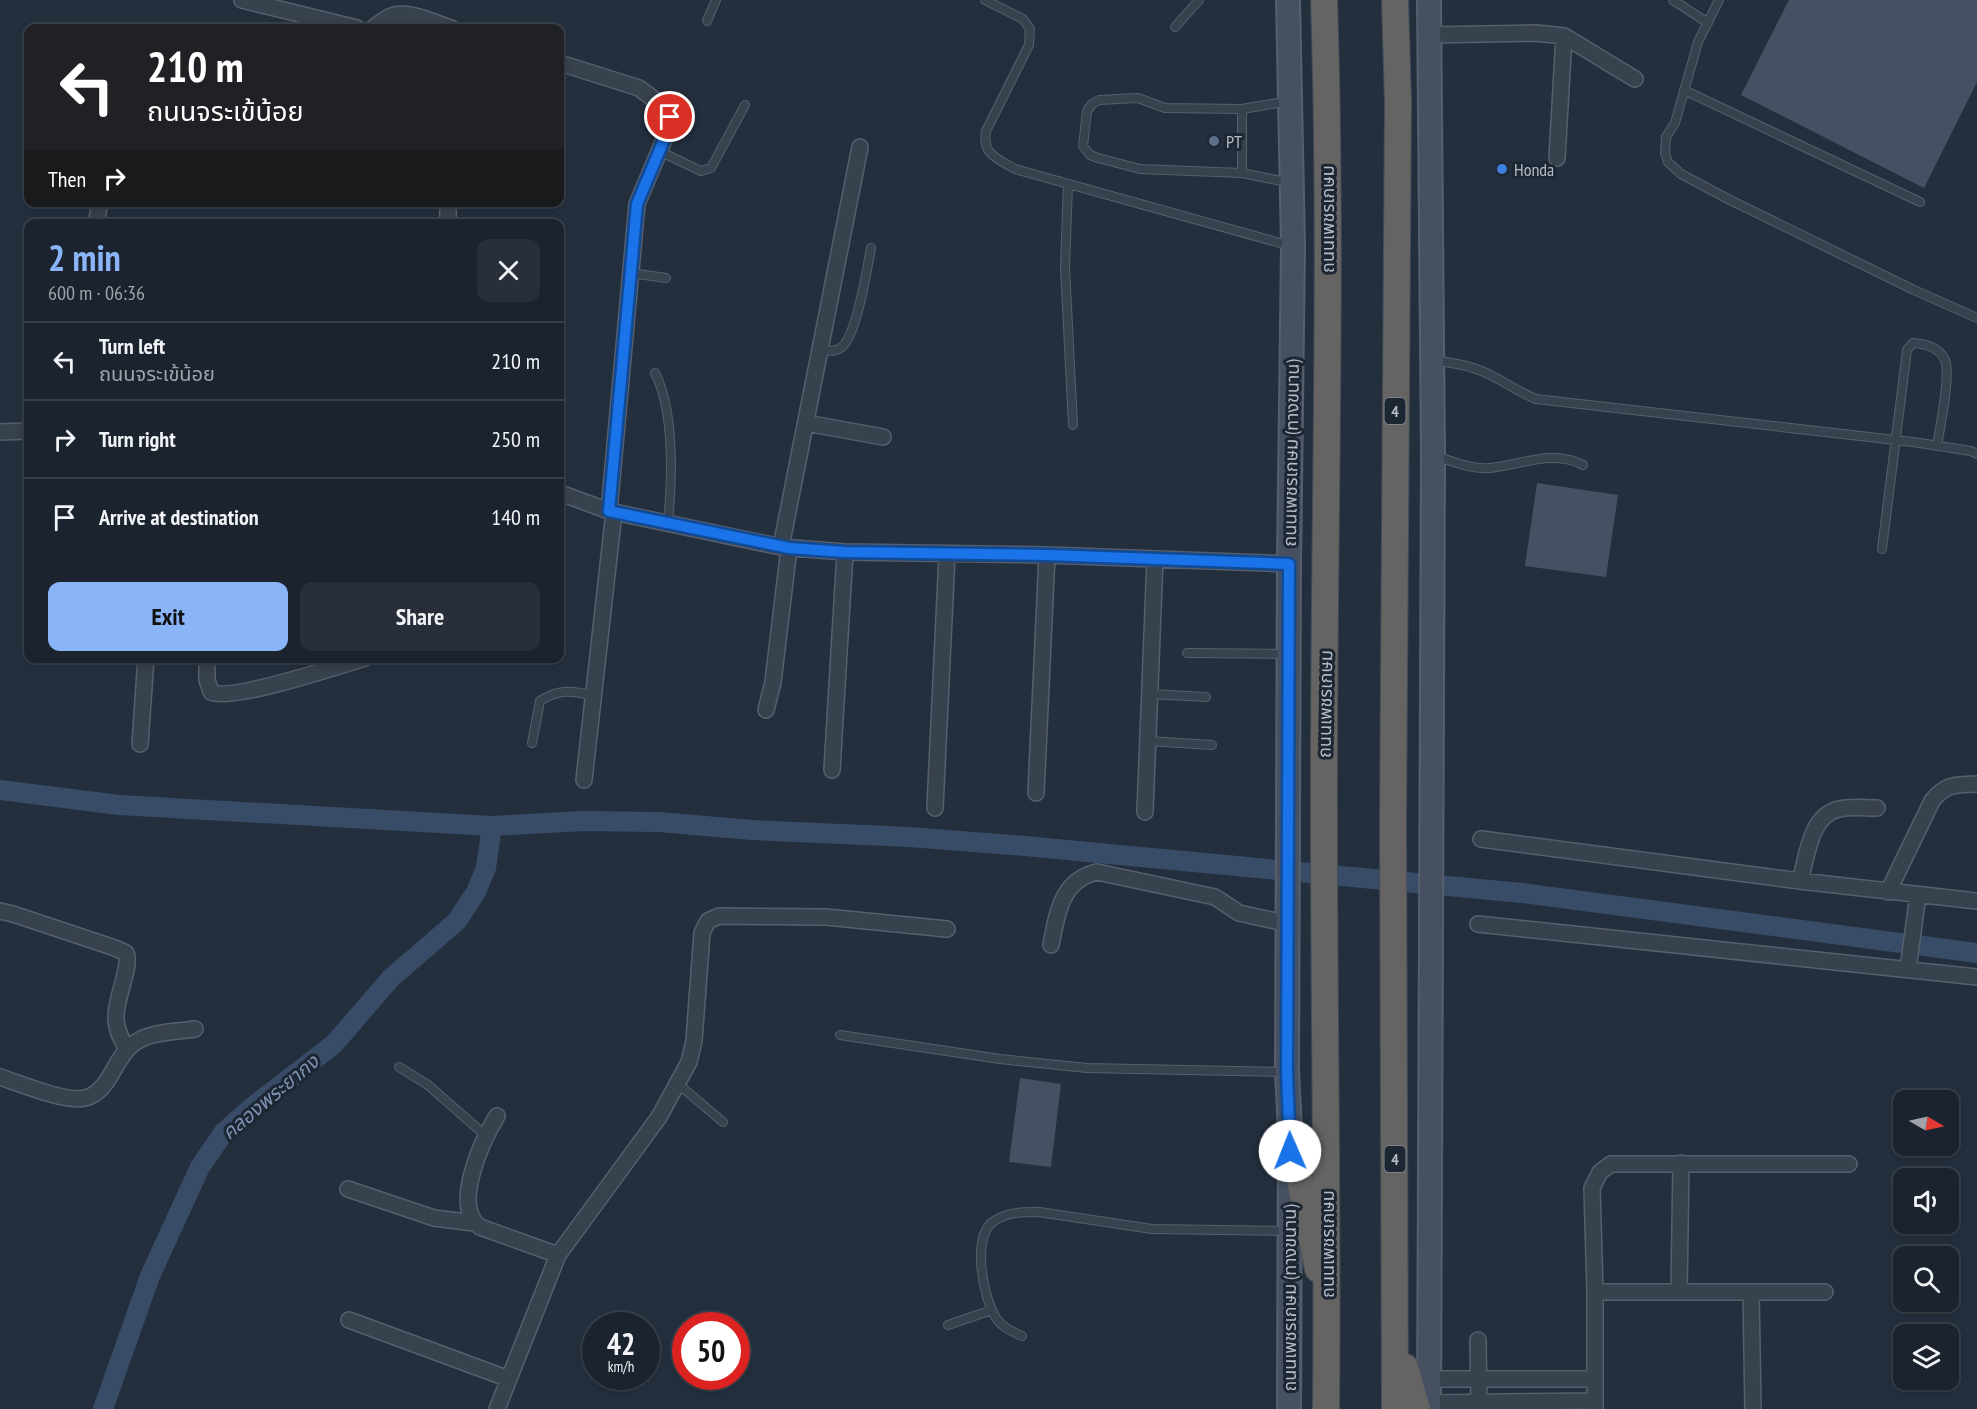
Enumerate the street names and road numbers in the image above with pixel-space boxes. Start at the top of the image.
street label: ถนนเพชรเกษม [1316,165,1339,273]
street label: ถนนเพชรเกษม (ทางขนาน) [1278,358,1304,547]
road number: 4 [1384,398,1406,424]
street label: ถนนเพชรเกษม [1313,650,1337,758]
road number: 4 [1384,1146,1406,1172]
street label: ถนนเพชรเกษม [1316,1190,1339,1298]
street label: ถนนเพชรเกษม (ทางขนาน) [1278,1204,1301,1392]

